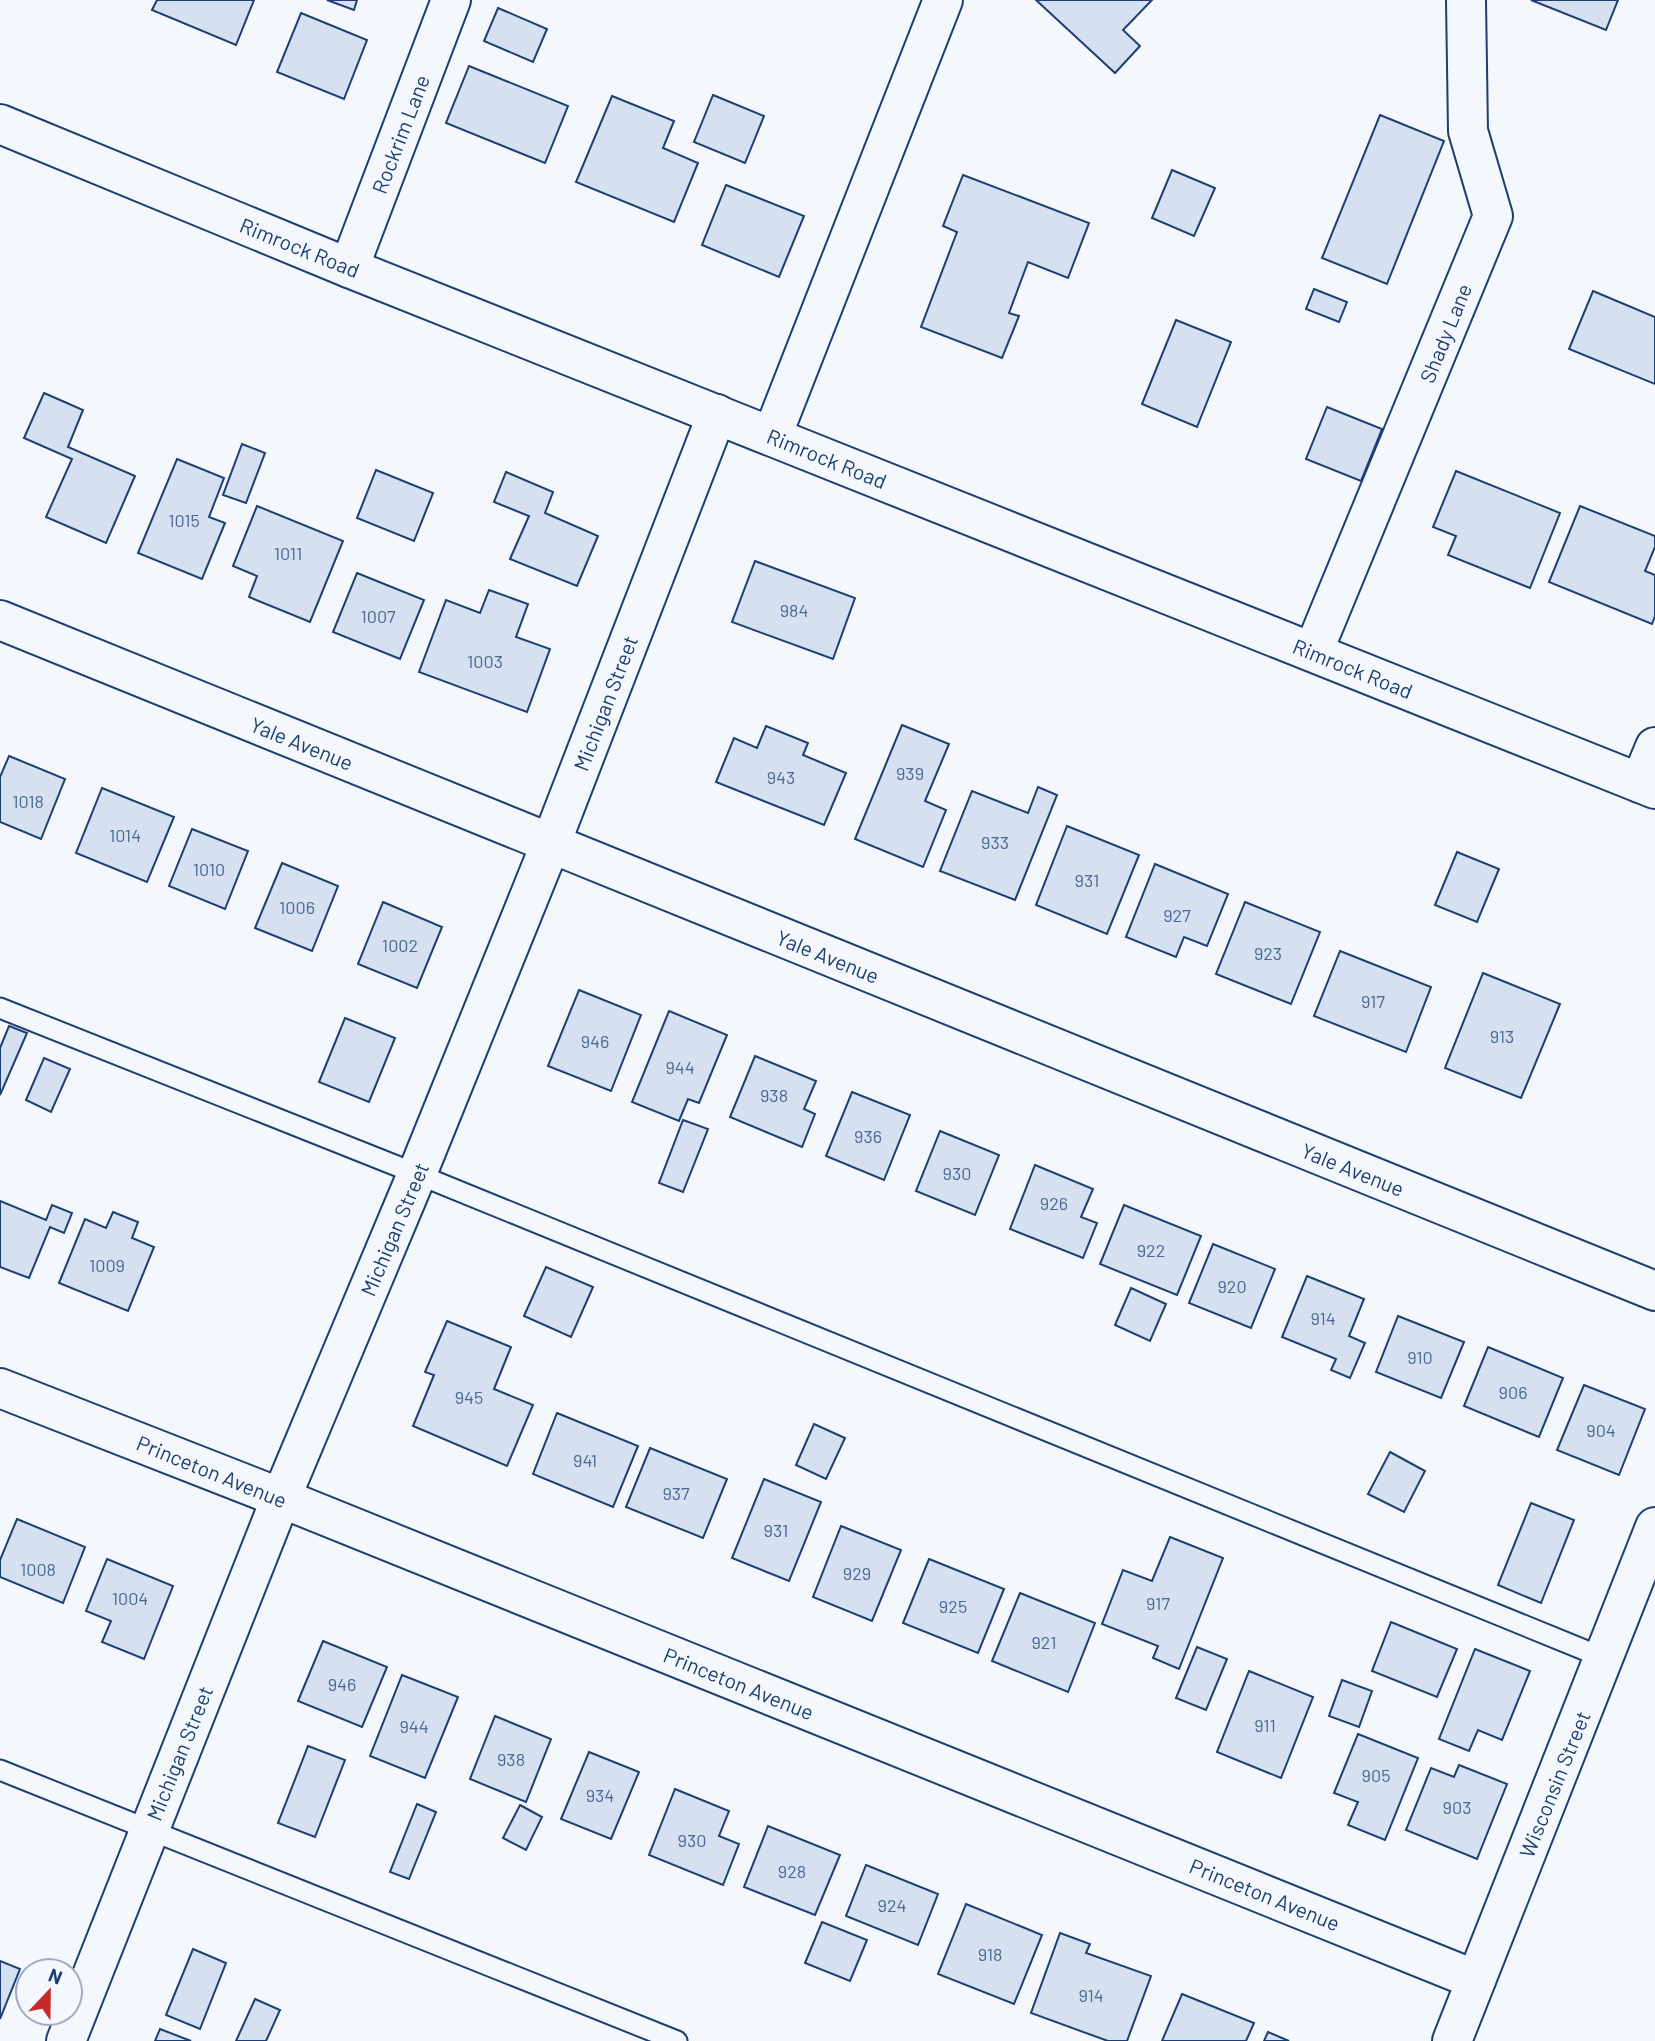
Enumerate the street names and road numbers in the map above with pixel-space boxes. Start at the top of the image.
street label: Rockrim Lane [366,71,434,197]
street label: Rimrock Road [237,212,363,282]
street label: Shady Lane [1414,280,1476,386]
street label: Rimrock Road [764,423,890,493]
street label: Michigan Street [568,632,642,774]
street label: Rimrock Road [1290,633,1416,703]
street label: Yale Avenue [247,711,357,775]
street label: Yale Avenue [773,924,883,988]
street label: Yale Avenue [1298,1137,1408,1201]
street label: Michigan Street [355,1158,433,1300]
street label: Princeton Avenue [133,1430,291,1512]
street label: Princeton Avenue [660,1642,818,1724]
street label: Michigan Street [141,1682,217,1824]
street label: Wisconsin Street [1513,1707,1595,1861]
street label: Princeton Avenue [1186,1853,1344,1935]

